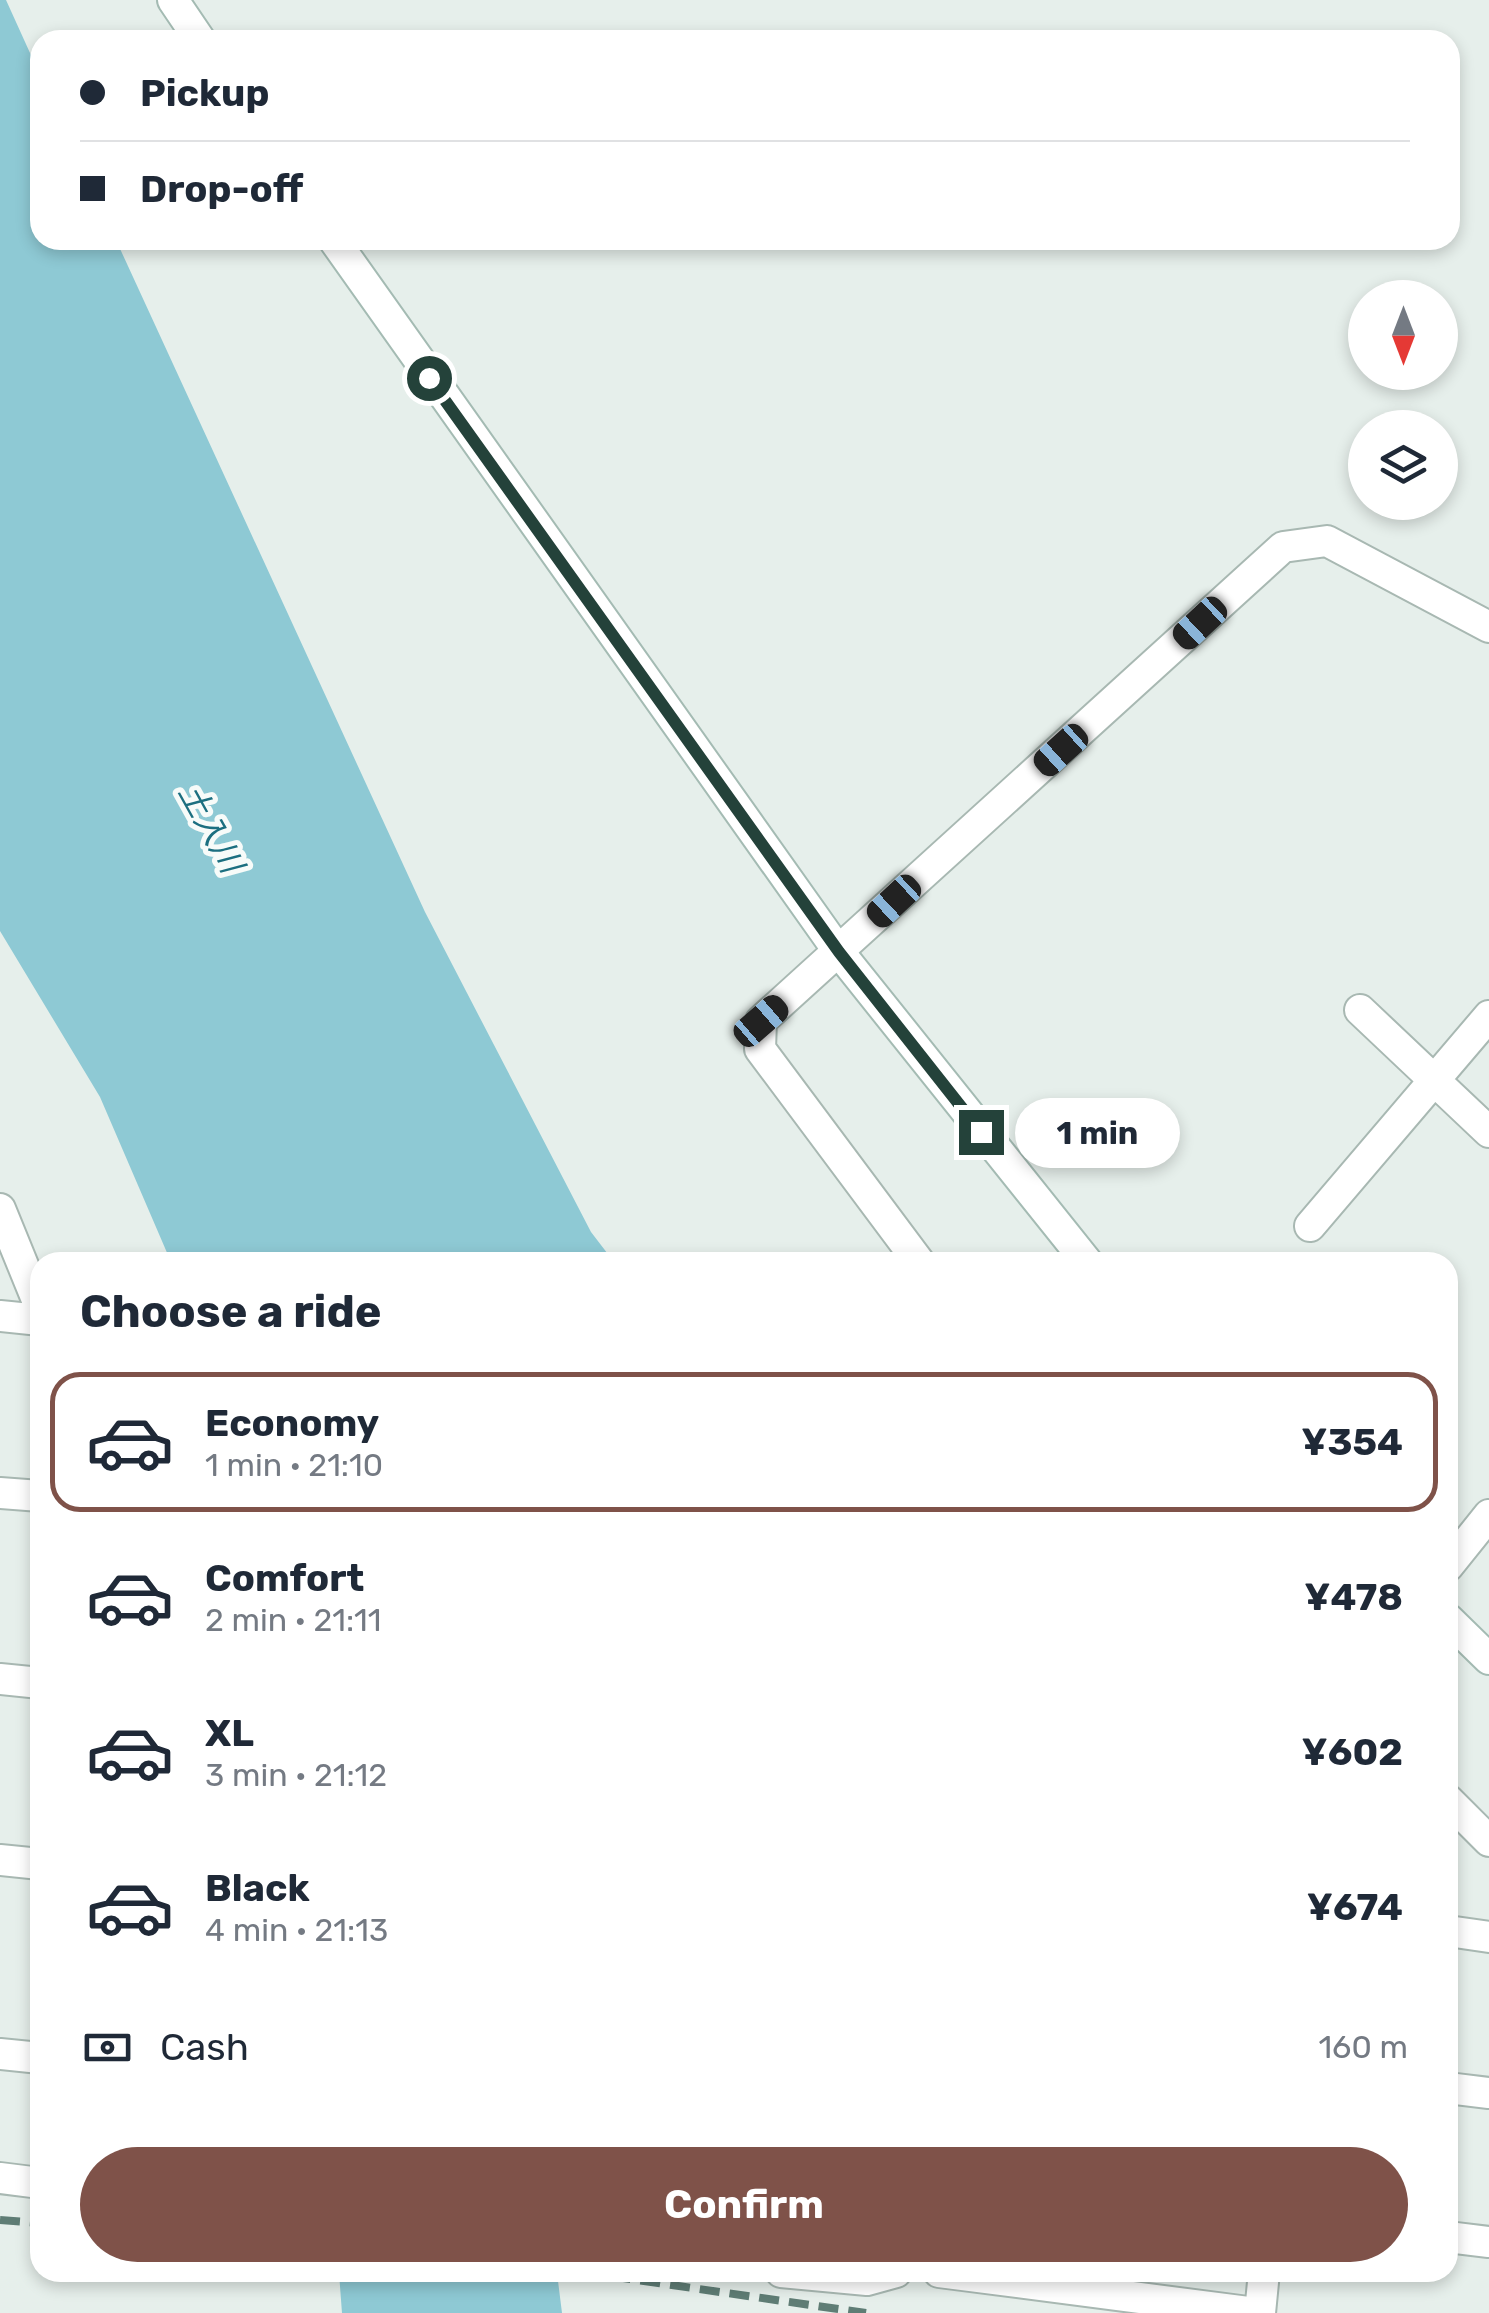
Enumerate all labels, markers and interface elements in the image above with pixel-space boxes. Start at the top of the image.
text: Pickup [140,70,269,116]
text: Drop-off [140,166,303,212]
north arrow [1348,280,1458,390]
map controls [1348,280,1458,520]
route start [407,356,452,401]
button: layers [1348,410,1458,520]
car [1168,592,1232,654]
car [1029,719,1093,781]
water label: 土入川 [171,777,252,882]
car [862,870,926,932]
car [729,990,793,1052]
callout: 1 min [1016,1097,1181,1167]
route end [959,1110,1004,1155]
text: 1 min [1057,1114,1138,1152]
text: Choose a ride [80,1285,382,1338]
icon: car [85,1397,175,1487]
text: Economy [205,1400,379,1446]
text: ¥354 [1301,1419,1403,1465]
text: 1 min · 21:10 [205,1446,383,1484]
icon: car [85,1552,175,1642]
text: Comfort [205,1555,364,1601]
text: ¥478 [1304,1574,1403,1620]
text: 2 min · 21:11 [205,1601,382,1639]
icon: car [85,1707,175,1797]
text: XL [205,1710,254,1756]
text: ¥602 [1302,1729,1403,1775]
text: 3 min · 21:12 [205,1756,387,1794]
icon: car [85,1862,175,1952]
text: Black [205,1865,310,1911]
text: ¥674 [1307,1884,1403,1930]
text: 4 min · 21:13 [205,1911,388,1949]
icon: cash [80,2020,135,2075]
text: Cash [160,2024,249,2070]
text: 160 m [1318,2028,1408,2066]
button: Confirm [80,2147,1408,2262]

